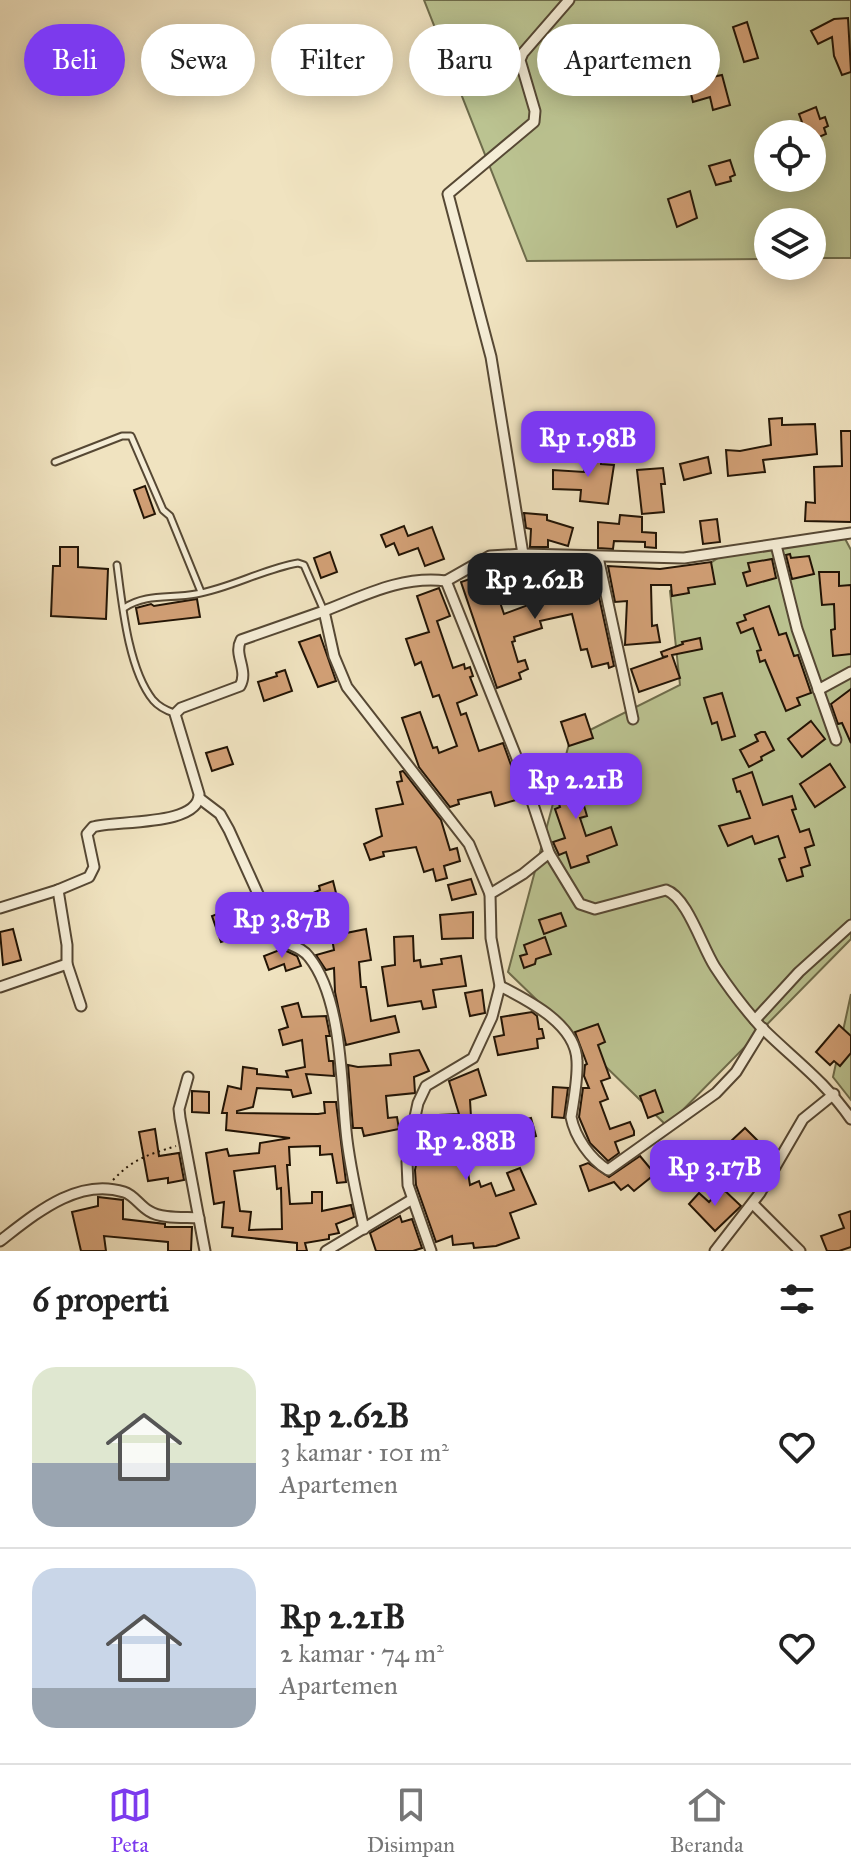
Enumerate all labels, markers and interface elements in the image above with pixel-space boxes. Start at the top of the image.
chip: Beli [24,24,125,96]
chip: Sewa [141,24,255,96]
chip: Filter [271,24,393,96]
chip: Baru [409,24,521,96]
chip: Apartemen [537,24,720,96]
map controls [754,120,826,280]
button: locate [754,120,826,192]
button: layers [754,208,826,280]
pin: Rp 1.98B [505,411,671,479]
text: Rp 1.98B [539,421,637,453]
pin: Rp 2.62B [452,553,618,621]
text: Rp 2.62B [486,563,585,595]
pin: Rp 2.21B [493,753,659,821]
text: Rp 2.21B [528,763,624,795]
pin: Rp 3.87B [199,892,365,960]
text: Rp 3.87B [233,902,331,934]
pin: Rp 2.88B [383,1114,549,1182]
text: Rp 2.88B [416,1124,516,1156]
pin: Rp 3.17B [632,1140,798,1208]
text: Rp 3.17B [668,1150,762,1182]
icon: filters [775,1277,819,1321]
text: 6 properti [32,1279,169,1320]
text: Rp 2.62B [280,1395,409,1436]
icon: home [96,1399,192,1495]
icon: heart [775,1425,819,1469]
text: 3 kamar · 101 m² [280,1436,449,1468]
text: Apartemen [280,1468,398,1500]
text: Rp 2.21B [280,1596,405,1637]
icon: home [96,1600,192,1696]
icon: heart [775,1626,819,1670]
text: 2 kamar · 74 m² [280,1637,444,1669]
text: Apartemen [280,1669,398,1701]
tab: Peta [108,1783,152,1858]
tab: Disimpan [367,1783,455,1858]
tab: Beranda [670,1783,743,1858]

